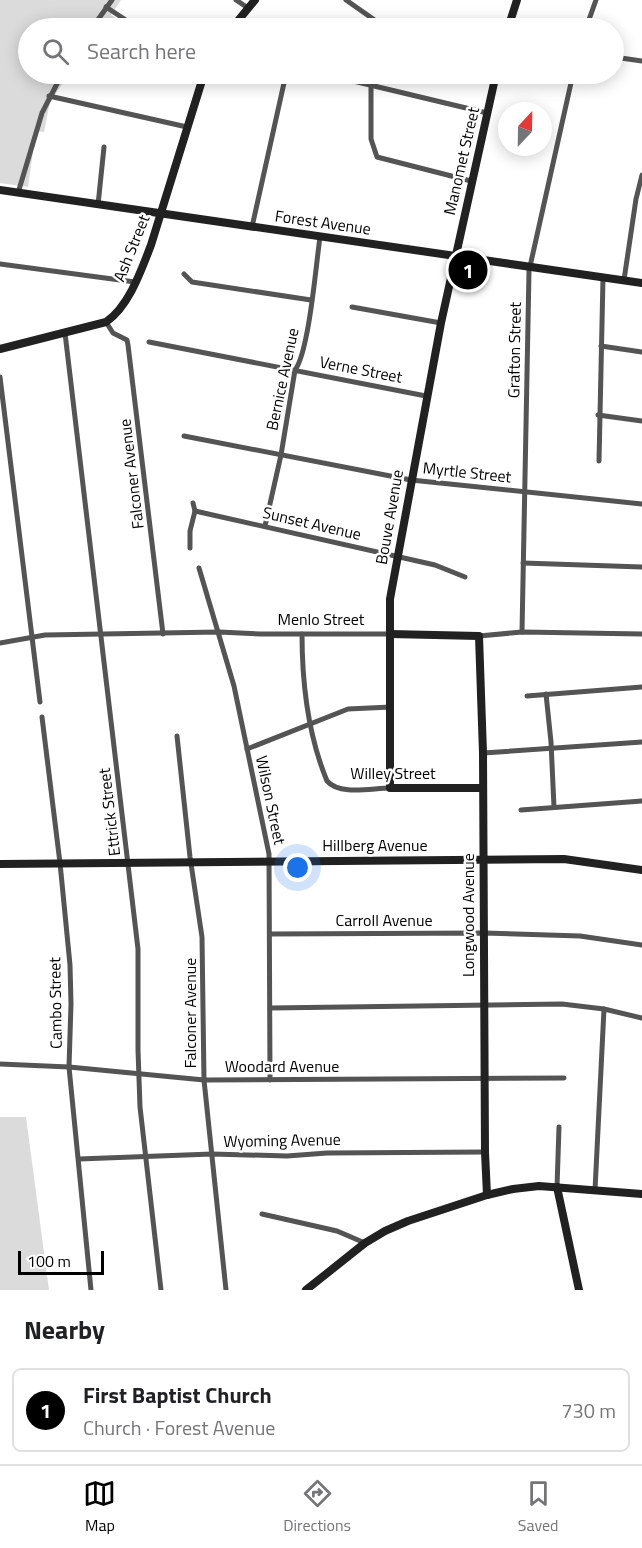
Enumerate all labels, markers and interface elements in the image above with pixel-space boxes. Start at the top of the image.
search box [18,18,624,84]
text: Search here [87,34,196,68]
icon: search [39,35,72,68]
north arrow [498,102,552,156]
street label: Manomet Street [437,104,485,217]
street label: Forest Avenue [273,203,373,241]
street label: Ash Street [107,211,155,285]
pin: 1 [448,248,488,292]
street label: Grafton Street [501,301,527,398]
street label: Bernice Avenue [259,326,305,432]
street label: Verne Street [318,349,405,389]
street label: Falconer Avenue [112,418,150,530]
street label: Myrtle Street [422,455,513,489]
street label: Bouve Avenue [369,468,409,566]
street label: Sunset Avenue [260,500,364,546]
street label: Menlo Street [278,607,365,631]
street label: Wilson Street [250,753,292,847]
street label: Willey Street [350,761,436,785]
street label: Ettrick Street [92,766,126,857]
street label: Hillberg Avenue [322,833,428,857]
your location [283,853,312,882]
street label: Longwood Avenue [456,853,480,977]
street label: Carroll Avenue [335,908,433,932]
street label: Cambo Street [42,957,68,1049]
street label: Falconer Avenue [178,958,202,1068]
street label: Woodard Avenue [225,1054,339,1078]
street label: Wyoming Avenue [223,1127,341,1153]
scale bar [18,1248,104,1276]
text: 100 m [27,1249,71,1273]
text: Nearby [24,1310,105,1349]
text: First Baptist Church [83,1378,272,1412]
text: 1 [40,1395,51,1426]
text: 730 m [561,1395,616,1426]
text: Church · Forest Avenue [83,1412,275,1443]
tab: Map [83,1477,116,1537]
tab: Directions [283,1477,351,1537]
tab: Saved [518,1477,559,1537]

